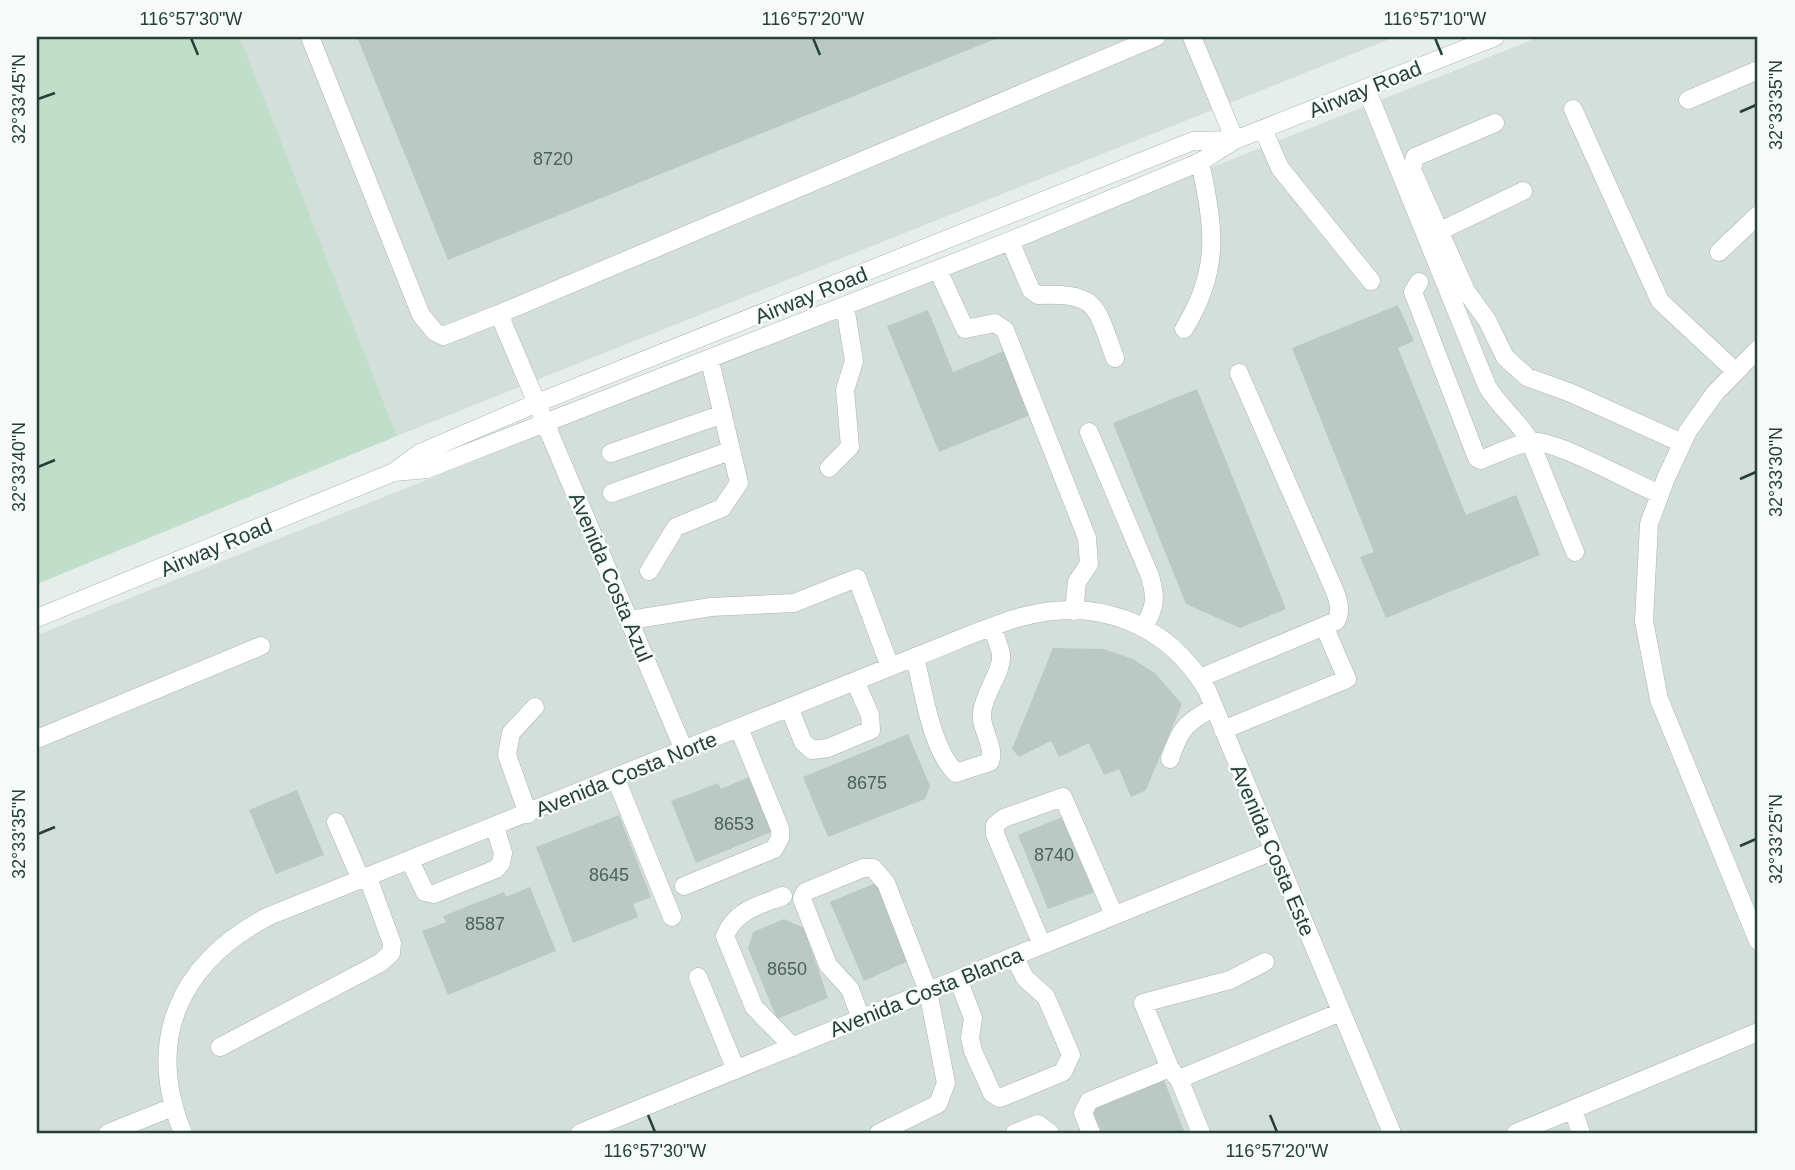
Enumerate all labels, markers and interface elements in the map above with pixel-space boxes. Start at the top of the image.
text: 116°57'30"W [140,9,242,29]
text: 116°57'20"W [762,9,864,29]
text: 116°57'10"W [1384,9,1486,29]
text: 32°33'45"N [9,54,29,144]
street label: Airway Road [1305,56,1425,122]
text: 32°33'35"N [1766,60,1786,150]
house number: 8720 [533,149,573,169]
street label: Airway Road [751,262,871,328]
text: 32°33'40"N [9,422,29,512]
text: 32°33'30"N [1766,427,1786,517]
street label: Avenida Costa Azul [565,489,657,665]
street label: Airway Road [157,513,275,581]
street label: Avenida Costa Norte [532,727,720,821]
street label: Avenida Costa Este [1226,761,1320,939]
house number: 8675 [847,773,887,793]
text: 32°33'35"N [9,789,29,879]
text: 32°33'25"N [1766,794,1786,884]
house number: 8653 [714,814,754,834]
house number: 8740 [1034,845,1074,865]
house number: 8645 [589,865,629,885]
house number: 8587 [465,914,505,934]
street label: Avenida Costa Blanca [826,943,1026,1041]
house number: 8650 [767,959,807,979]
text: 116°57'30"W [604,1141,706,1161]
text: 116°57'20"W [1226,1141,1328,1161]

